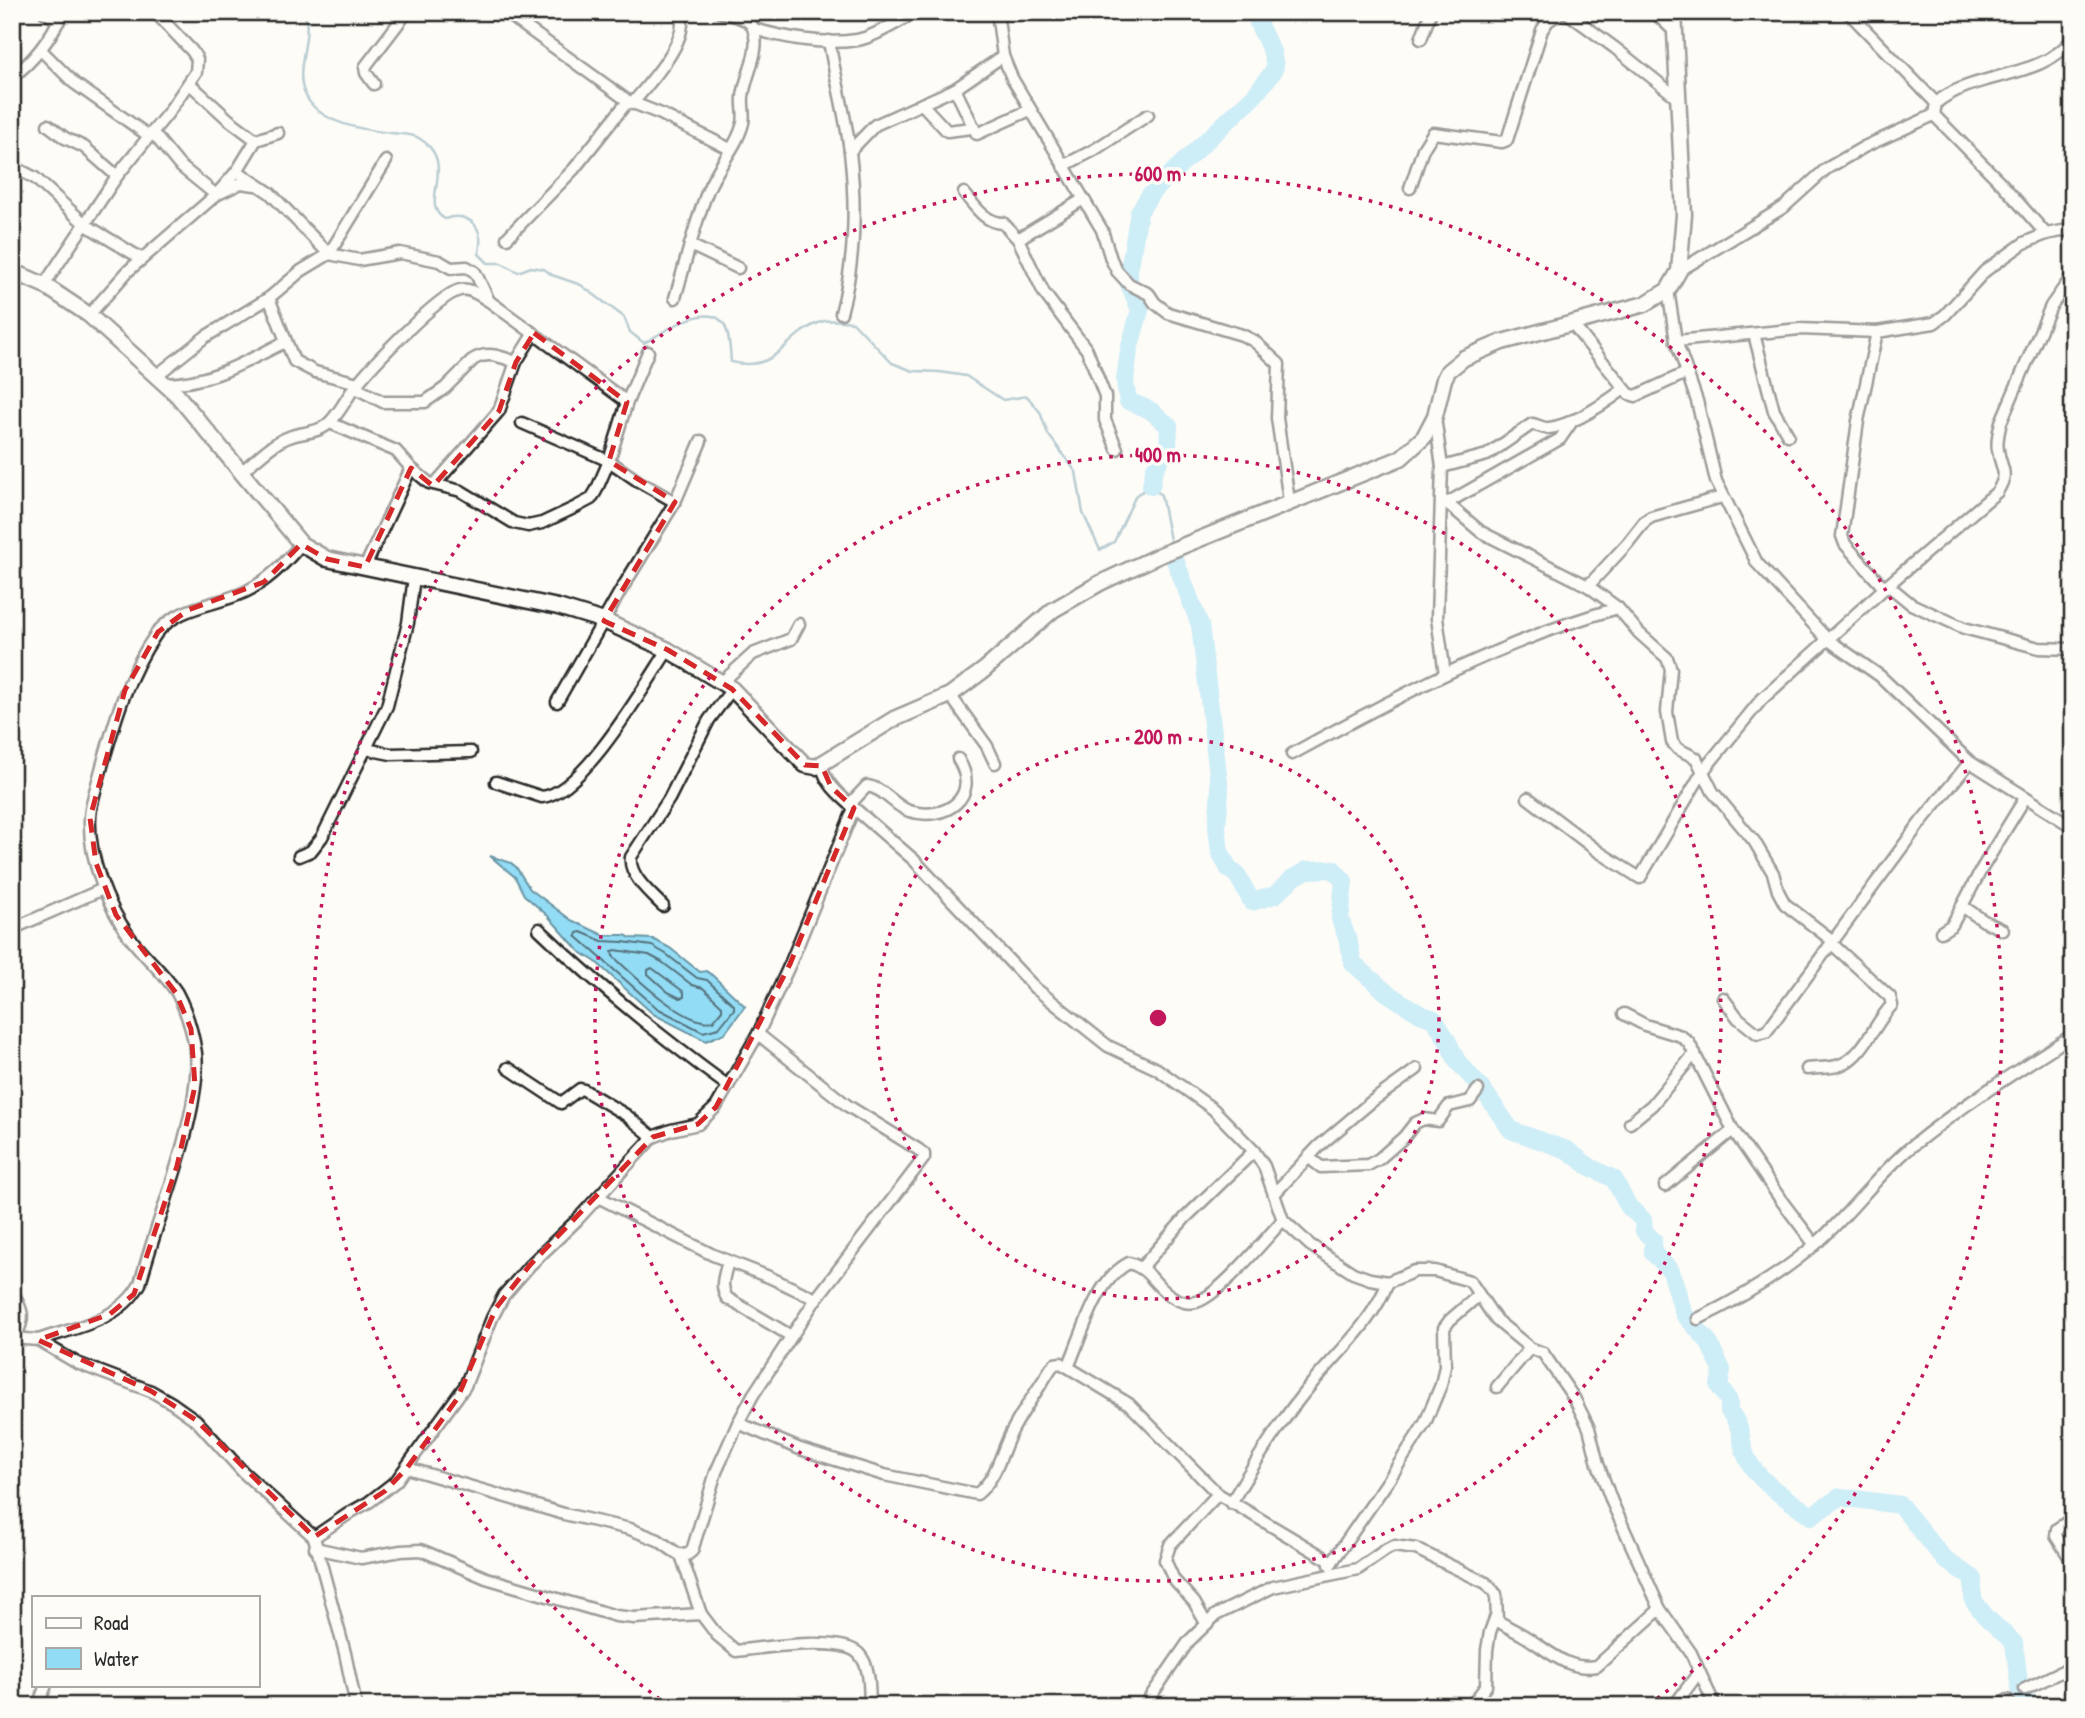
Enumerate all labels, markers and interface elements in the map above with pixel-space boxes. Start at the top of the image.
text: 600 m [1135,159,1181,188]
text: 400 m [1135,440,1181,469]
text: 200 m [1134,722,1182,751]
centre of rings [1146,1006,1170,1030]
legend [32,1596,259,1686]
text: Road [94,1608,128,1637]
text: Water [94,1644,139,1673]

